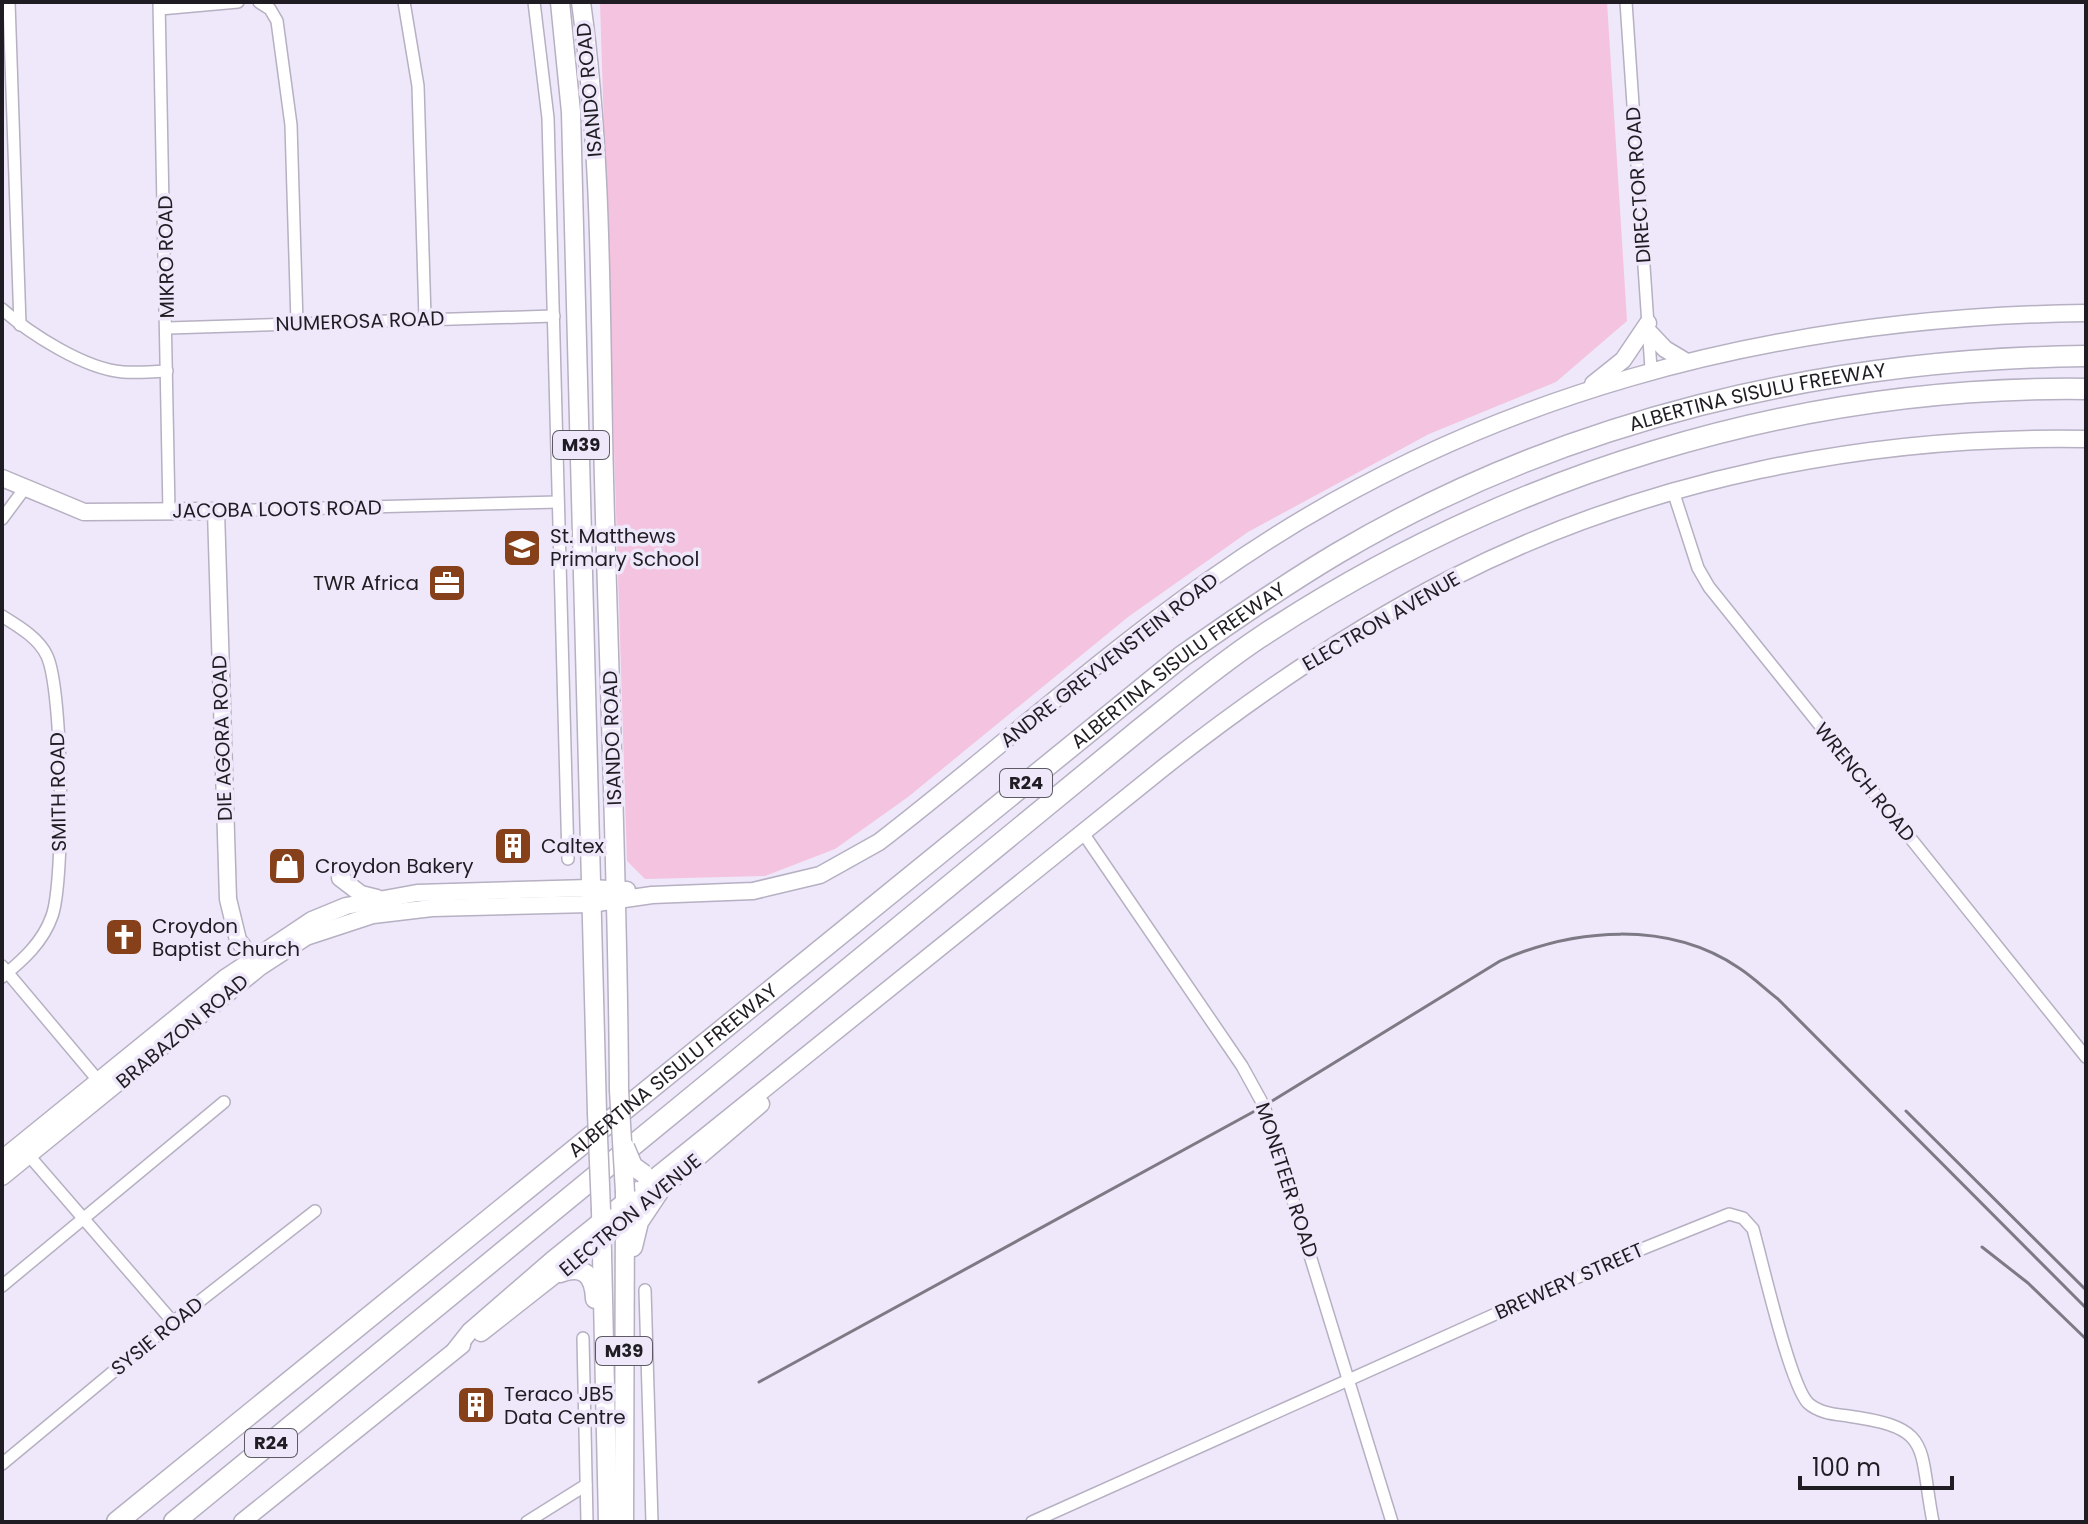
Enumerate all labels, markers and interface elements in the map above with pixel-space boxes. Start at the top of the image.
street label: ISANDO ROAD [569,22,609,158]
street label: DIRECTOR ROAD [1619,106,1657,264]
street label: MIKRO ROAD [151,195,181,319]
street label: NUMEROSA ROAD [275,304,445,338]
street label: ALBERTINA SISULU FREEWAY [1626,356,1888,438]
road number: M39 [553,431,609,459]
street label: JACOBA LOOTS ROAD [172,493,382,525]
place label: St. Matthews Primary School [550,522,699,573]
school or university icon: St. Matthews Primary School [501,527,543,569]
office icon: TWR Africa [426,562,468,604]
street label: ELECTRON AVENUE [1297,564,1465,678]
street label: ANDRE GREYVENSTEIN ROAD [994,566,1224,754]
place label: TWR Africa [313,569,419,597]
street label: ALBERTINA SISULU FREEWAY [1065,575,1291,755]
street label: DIE AGORA ROAD [205,655,239,821]
street label: ISANDO ROAD [596,670,628,806]
street label: WRENCH ROAD [1808,716,1922,848]
street label: SMITH ROAD [43,732,73,852]
road number: R24 [1000,769,1052,797]
building icon: Caltex [492,825,534,867]
place label: Caltex [541,832,605,860]
shop icon: Croydon Bakery [266,845,308,887]
place label: Croydon Bakery [315,852,474,880]
place label: Croydon Baptist Church [152,912,300,963]
church icon: Croydon Baptist Church [103,916,145,958]
street label: BRABAZON ROAD [110,967,254,1095]
street label: ALBERTINA SISULU FREEWAY [562,977,783,1164]
street label: MONETEER ROAD [1249,1099,1325,1261]
street label: ELECTRON AVENUE [553,1147,707,1283]
street label: BREWERY STREET [1490,1236,1648,1326]
street label: SYSIE ROAD [105,1290,209,1382]
road number: M39 [596,1337,652,1365]
place label: Teraco JB5 Data Centre [504,1380,626,1431]
building icon: Teraco JB5 Data Centre [455,1384,497,1426]
road number: R24 [245,1429,297,1457]
scale bar [1800,1440,1952,1490]
text: 100 m [1812,1451,1881,1484]

